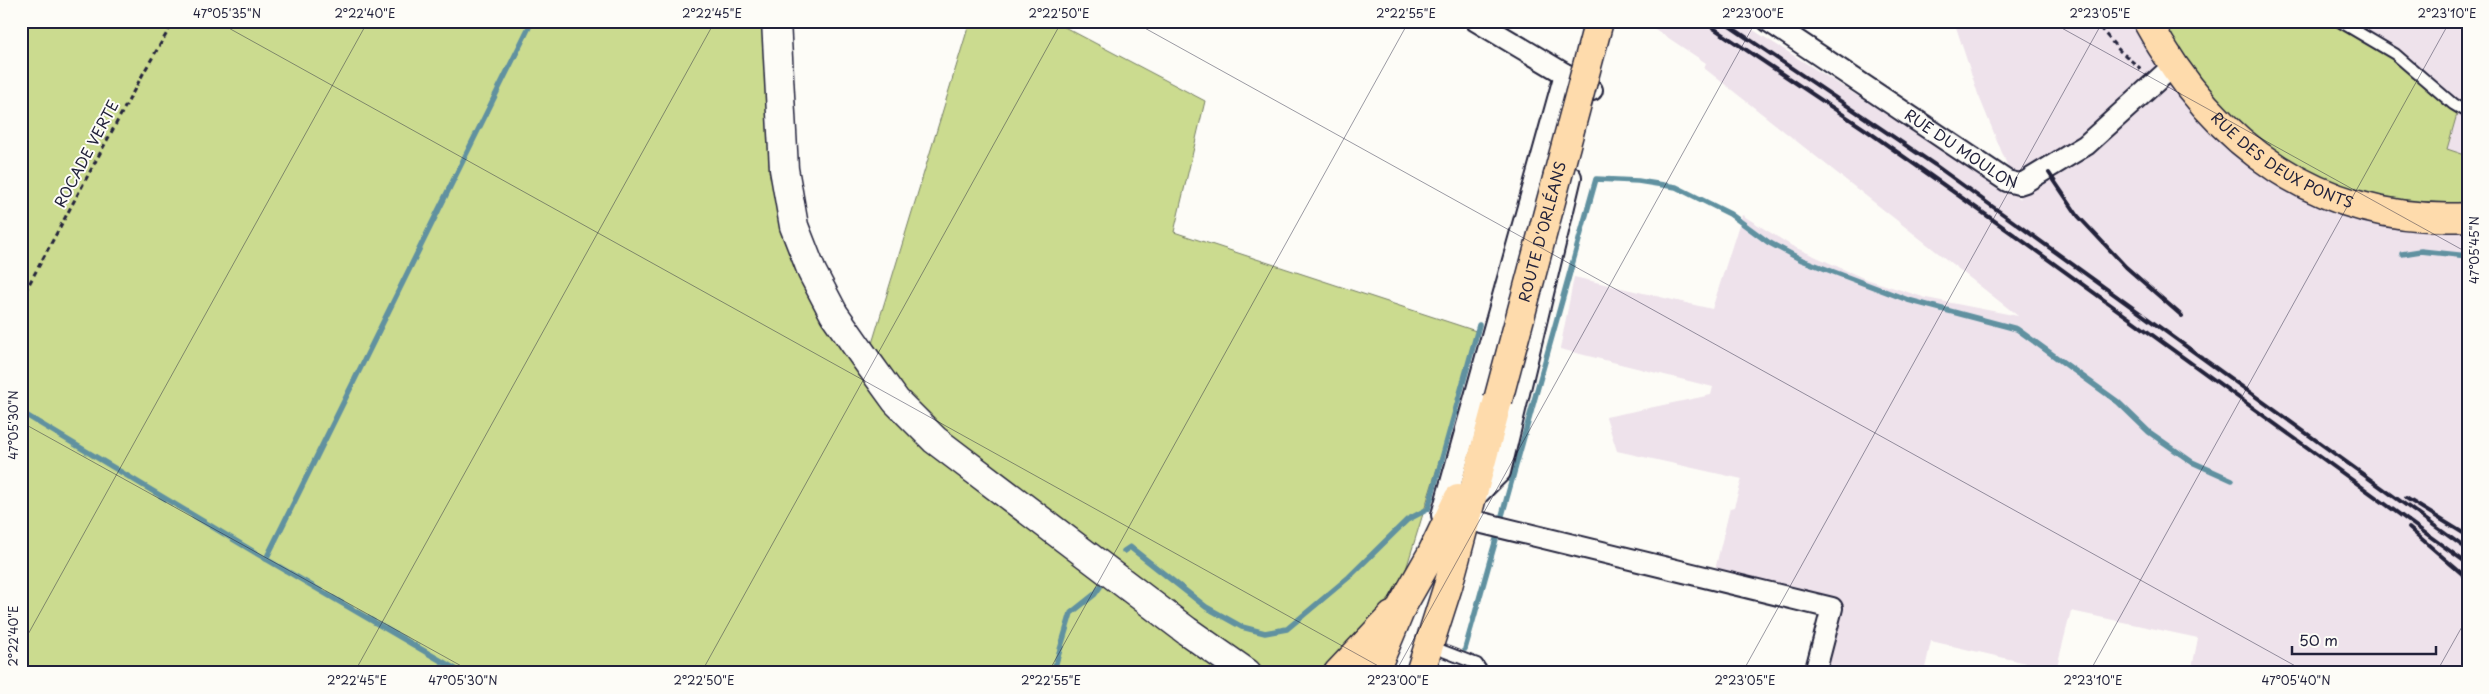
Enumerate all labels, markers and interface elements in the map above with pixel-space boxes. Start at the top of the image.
text: 47°05'35"N [193,4,261,22]
text: 2°22'40"E [334,4,396,22]
text: 2°22'45"E [682,4,742,22]
text: 2°22'50"E [1029,4,1089,22]
text: 2°22'55"E [1376,4,1436,22]
text: 2°23'00"E [1722,4,1784,22]
text: 2°23'05"E [2069,4,2131,22]
text: 2°23'10"E [2418,4,2476,22]
street label: ROCADE VERTE [48,95,124,211]
street label: RUE DU MOULON [1900,103,2020,193]
street label: RUE DES DEUX PONTS [2206,106,2357,213]
street label: ROUTE D'ORLÉANS [1512,159,1571,304]
text: 47°05'45"N [2465,216,2483,284]
text: 47°05'30"N [4,390,22,460]
text: 2°22'40"E [4,605,22,667]
scale bar [2292,624,2435,656]
text: 50 m [2299,628,2338,651]
text: 2°22'45"E [327,671,387,689]
text: 47°05'30"N [428,671,498,689]
text: 2°22'50"E [674,671,734,689]
text: 2°22'55"E [1021,671,1081,689]
text: 2°23'00"E [1367,671,1429,689]
text: 2°23'05"E [1714,671,1776,689]
text: 2°23'10"E [2064,671,2122,689]
text: 47°05'40"N [2261,671,2331,689]

